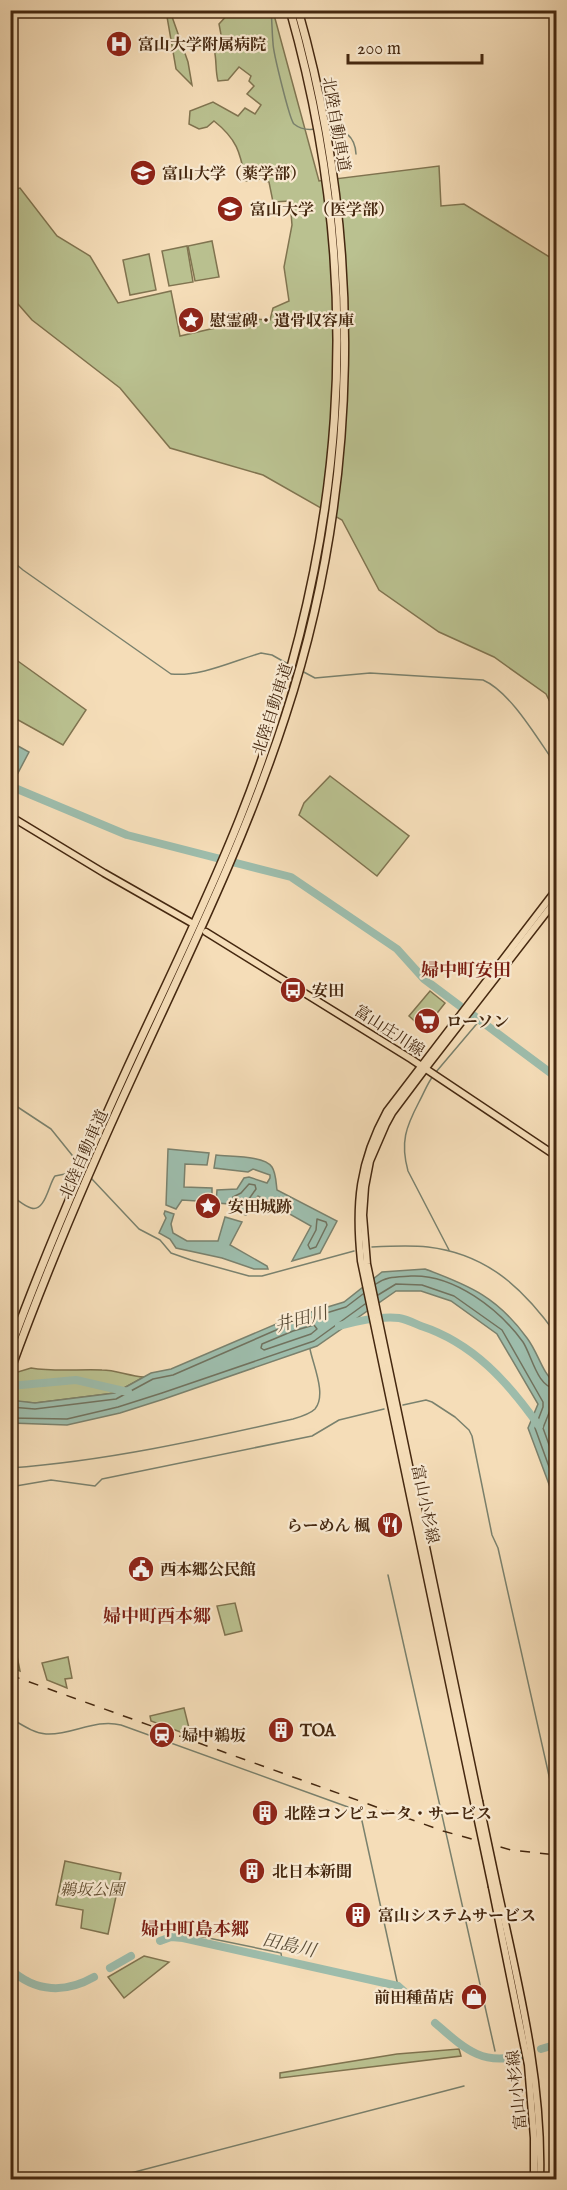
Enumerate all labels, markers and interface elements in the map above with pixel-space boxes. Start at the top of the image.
scale bar [348,27,482,65]
hospital icon: 富山大学附属病院 [104,29,134,59]
place label: 富山大学附属病院 [138,36,266,56]
text: 200 m [357,38,401,61]
street label: 北陸自動車道 [317,75,353,173]
school or university icon: 富山大学（薬学部） [128,158,158,188]
place label: 富山大学（薬学部） [162,165,306,185]
school or university icon: 富山大学（医学部） [215,194,245,224]
place label: 富山大学（医学部） [250,201,394,221]
place icon: 慰霊碑・遺骨収容庫 [176,305,206,335]
place label: 慰霊碑・遺骨収容庫 [210,312,354,332]
street label: 北陸自動車道 [250,661,298,758]
district label: 婦中町安田 [421,960,511,983]
bus stop icon: 安田 [278,975,308,1005]
place label: 安田 [312,982,344,1002]
street label: 富山庄川線 [350,1002,428,1062]
supermarket icon: ローソン [412,1006,442,1036]
place label: ローソン [446,1013,509,1033]
street label: 北陸自動車道 [56,1107,113,1203]
place icon: 安田城跡 [193,1191,223,1221]
place label: 安田城跡 [228,1198,292,1218]
water label: 井田川 [272,1302,332,1339]
street label: 富山小杉線 [406,1463,442,1546]
restaurant icon: らーめん 楓 [375,1510,405,1540]
place label: らーめん 楓 [287,1517,370,1537]
public building icon: 西本郷公民館 [126,1554,156,1584]
place label: 西本郷公民館 [160,1561,256,1581]
district label: 婦中町西本郷 [103,1606,211,1629]
building icon: TOA [266,1715,296,1745]
station icon: 婦中鵜坂 [147,1720,177,1750]
place label: TOA [299,1722,337,1742]
place label: 婦中鵜坂 [182,1727,246,1747]
building icon: 北陸コンピュータ・サービス [250,1798,280,1828]
place label: 北陸コンピュータ・サービス [284,1805,492,1825]
building icon: 北日本新聞 [237,1856,267,1886]
place label: 北日本新聞 [272,1863,352,1883]
park label: 鵜坂公園 [60,1881,127,1901]
building icon: 富山システムサービス [343,1900,373,1930]
place label: 富山システムサービス [378,1907,536,1927]
district label: 婦中町島本郷 [141,1919,249,1942]
water label: 田島川 [260,1929,320,1964]
shop icon: 前田種苗店 [459,1982,489,2012]
place label: 前田種苗店 [374,1989,454,2009]
street label: 富山小杉線 [504,2049,532,2131]

